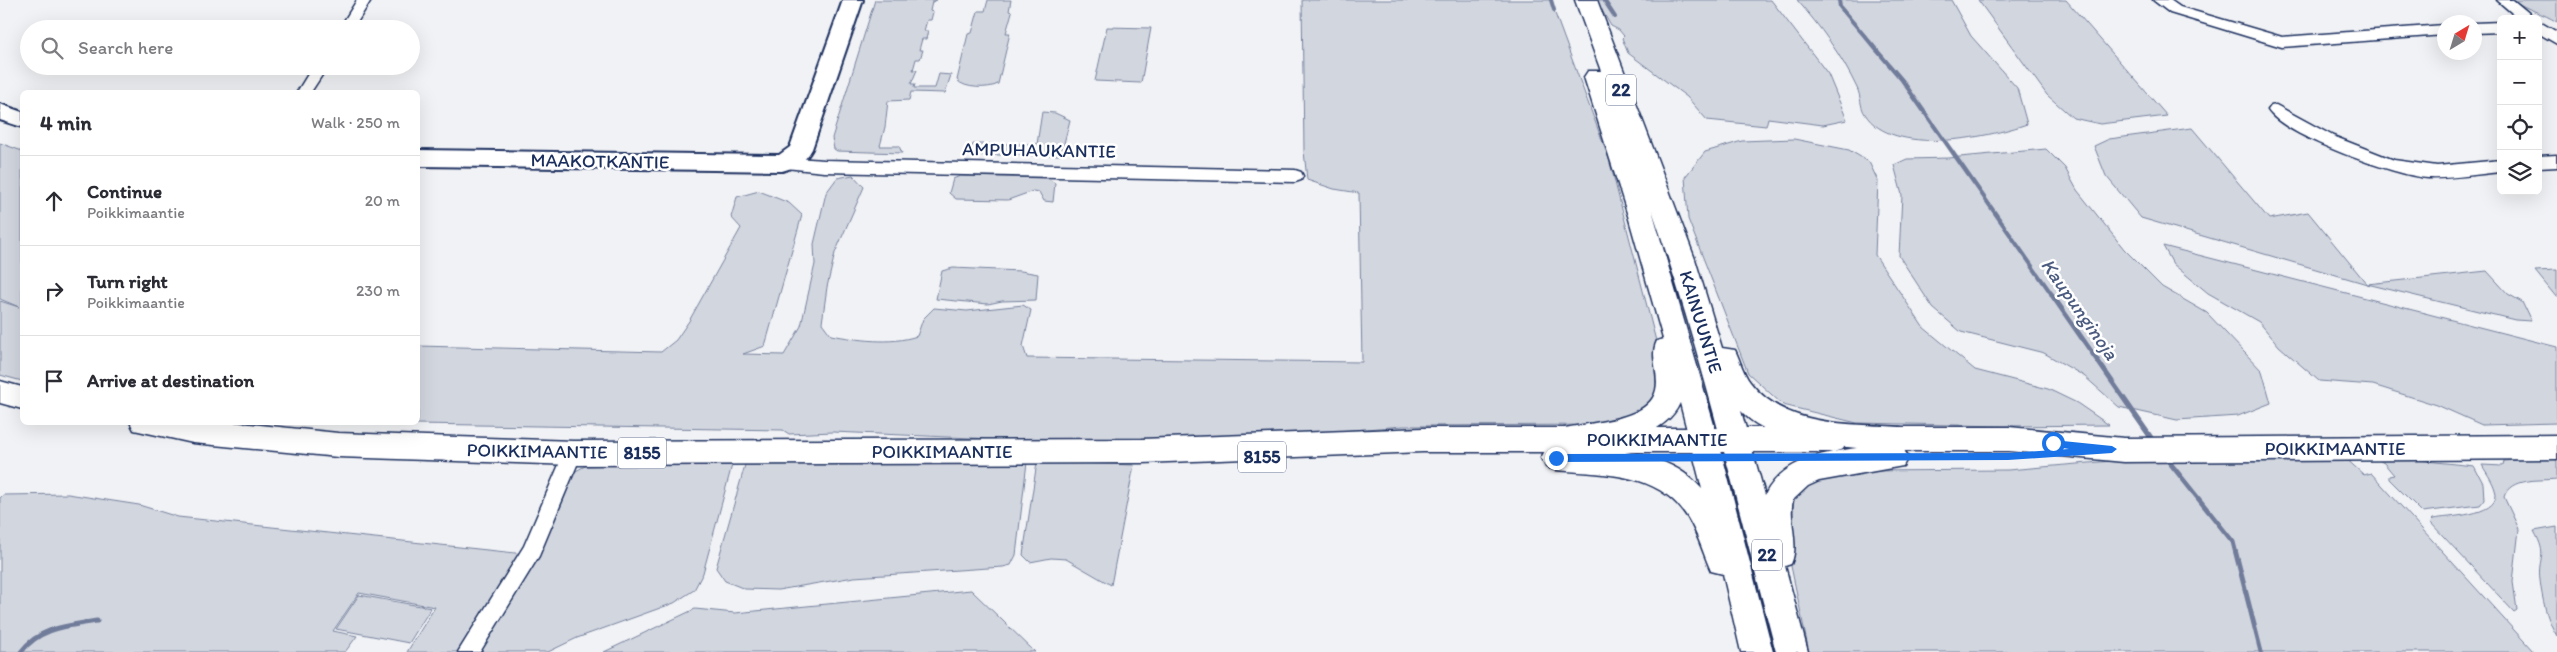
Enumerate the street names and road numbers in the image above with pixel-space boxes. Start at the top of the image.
road number: 22 [1606,74,1636,106]
street label: AMPUHAUKANTIE [962,137,1116,163]
street label: MAAKOTKANTIE [530,148,670,174]
street label: KAINUUNTIE [1674,268,1728,376]
street label: POIKKIMAANTIE [1587,428,1728,451]
street label: POIKKIMAANTIE [2265,437,2406,460]
street label: POIKKIMAANTIE [466,438,608,464]
road number: 8155 [618,438,666,468]
street label: POIKKIMAANTIE [872,440,1013,463]
road number: 8155 [1238,442,1286,472]
road number: 22 [1752,540,1782,570]

